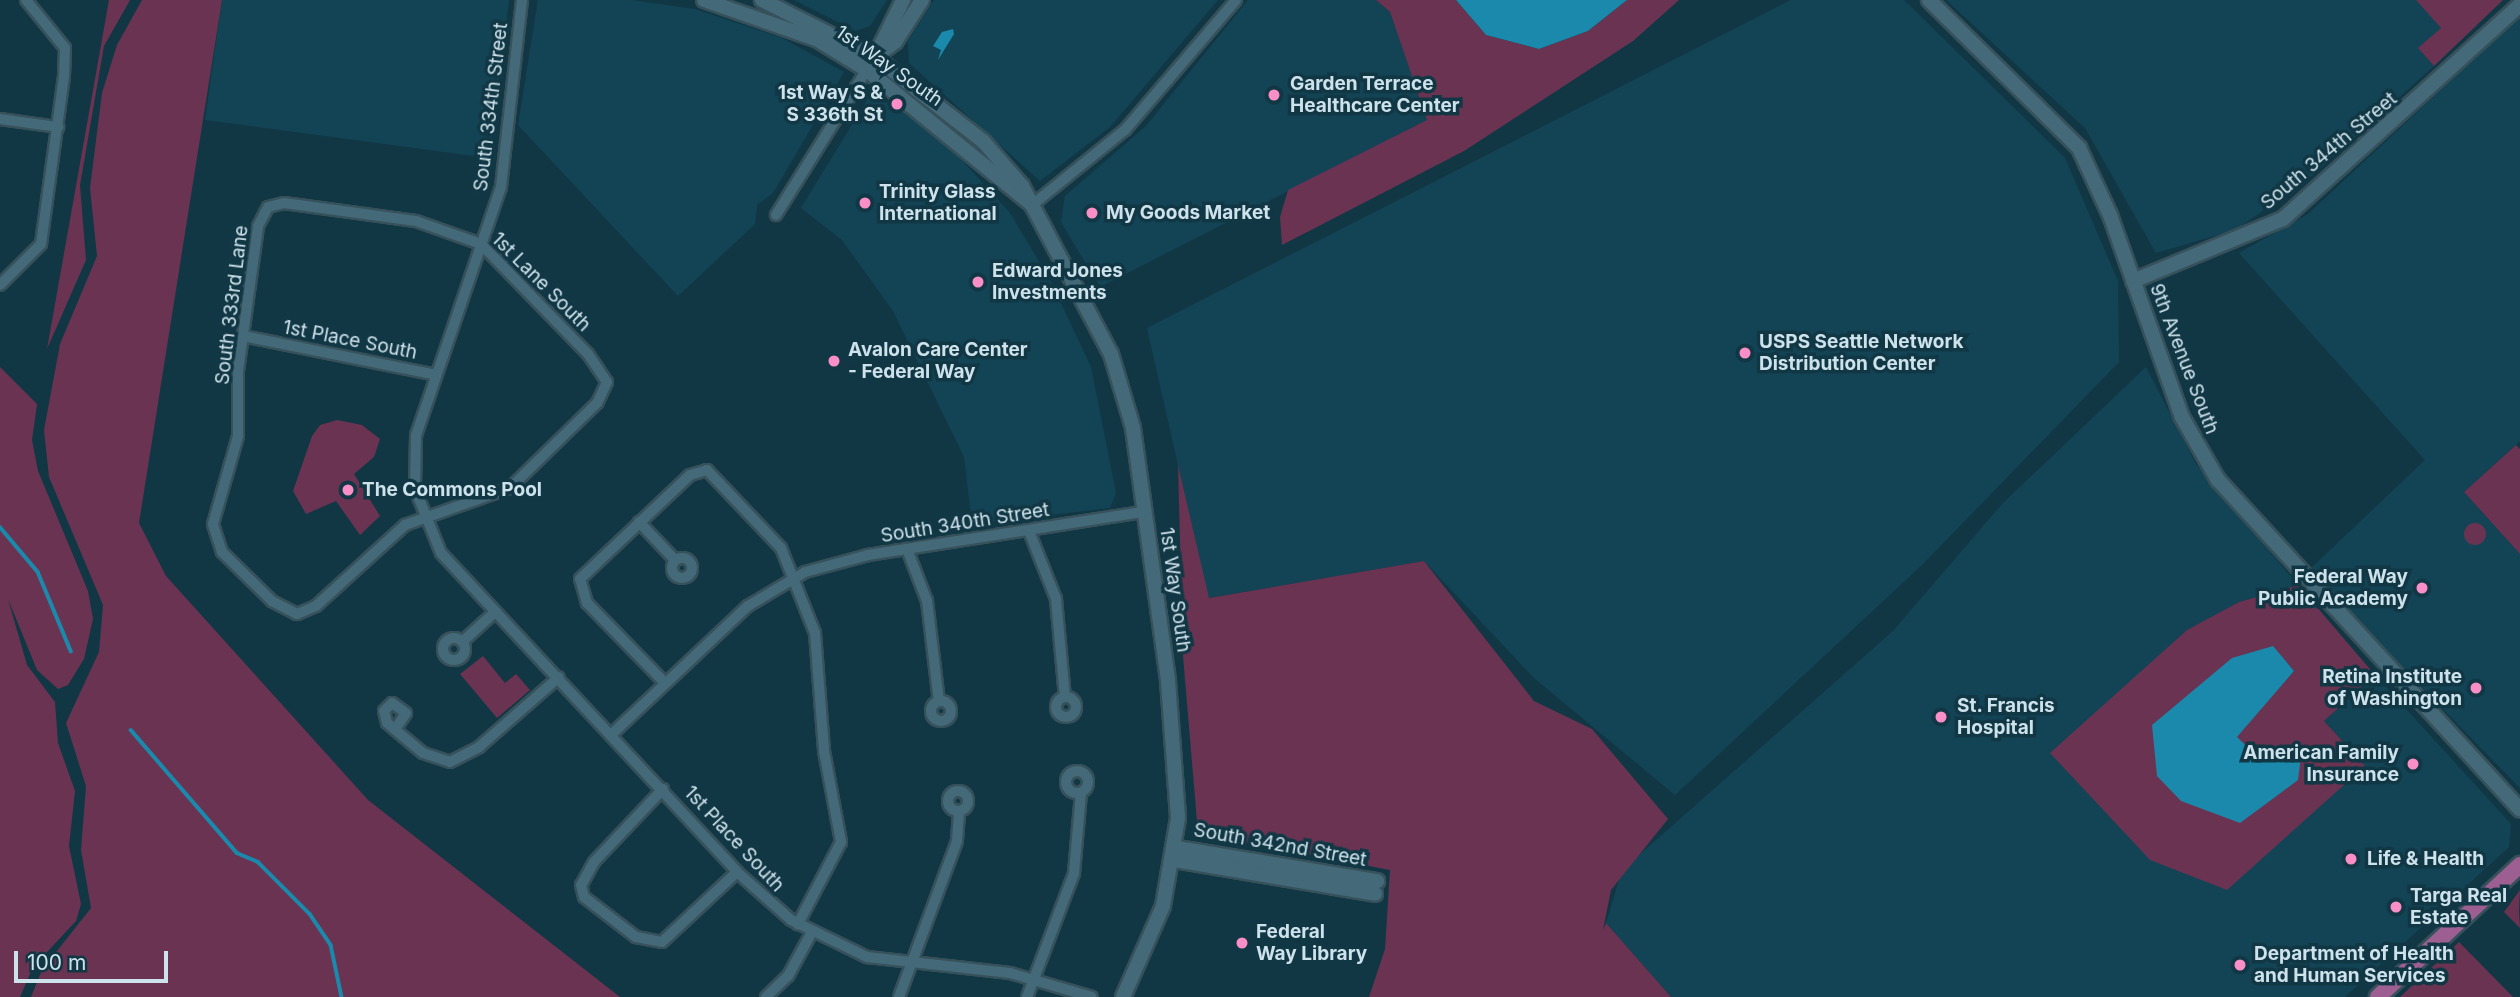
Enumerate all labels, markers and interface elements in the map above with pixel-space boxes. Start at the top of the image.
street label: South 334th Street [469,21,513,193]
street label: 1st Way South [831,21,947,111]
place label: Garden Terrace Healthcare Center [1290,73,1460,117]
place label: 1st Way S & S 336th St [778,82,883,126]
marker: Garden Terrace Healthcare Center [1264,85,1284,105]
street label: South 344th Street [2256,88,2402,214]
marker: 1st Way S & S 336th St [889,96,905,112]
place label: Trinity Glass International [879,181,997,225]
marker: Trinity Glass International [857,195,873,211]
place label: My Goods Market [1106,202,1270,224]
marker: My Goods Market [1084,205,1100,221]
street label: South 333rd Lane [211,224,253,386]
street label: 1st Lane South [487,228,595,336]
place label: Edward Jones Investments [992,260,1123,304]
marker: Edward Jones Investments [970,274,986,290]
street label: 9th Avenue South [2145,281,2223,437]
street label: 1st Place South [281,316,419,364]
place label: USPS Seattle Network Distribution Center [1759,331,1964,375]
place label: Avalon Care Center - Federal Way [848,339,1027,383]
marker: USPS Seattle Network Distribution Center [1737,345,1753,361]
marker: Avalon Care Center - Federal Way [826,353,842,369]
place label: The Commons Pool [362,479,542,501]
marker: The Commons Pool [340,482,356,498]
street label: South 340th Street [879,498,1051,548]
street label: 1st Way South [1155,526,1195,654]
place label: Federal Way Public Academy [2258,566,2408,610]
marker: Federal Way Public Academy [2414,580,2430,596]
place label: Retina Institute of Washington [2322,666,2462,710]
marker: Retina Institute of Washington [2468,680,2484,696]
place label: St. Francis Hospital [1957,695,2055,739]
marker: St. Francis Hospital [1931,707,1951,727]
place label: American Family Insurance [2243,742,2399,786]
marker: American Family Insurance [2405,756,2421,772]
street label: 1st Place South [679,781,789,897]
street label: South 342nd Street [1192,819,1368,871]
place label: Life & Health [2367,848,2484,870]
marker: Life & Health [2341,849,2361,869]
place label: Targa Real Estate [2410,885,2507,929]
marker: Targa Real Estate [2388,899,2404,915]
place label: Federal Way Library [1256,921,1367,965]
marker: Federal Way Library [1234,935,1250,951]
scale bar [18,937,172,981]
place label: Department of Health and Human Services [2254,943,2454,987]
text: 100 m [27,950,86,975]
marker: Department of Health and Human Services [2232,957,2248,973]

